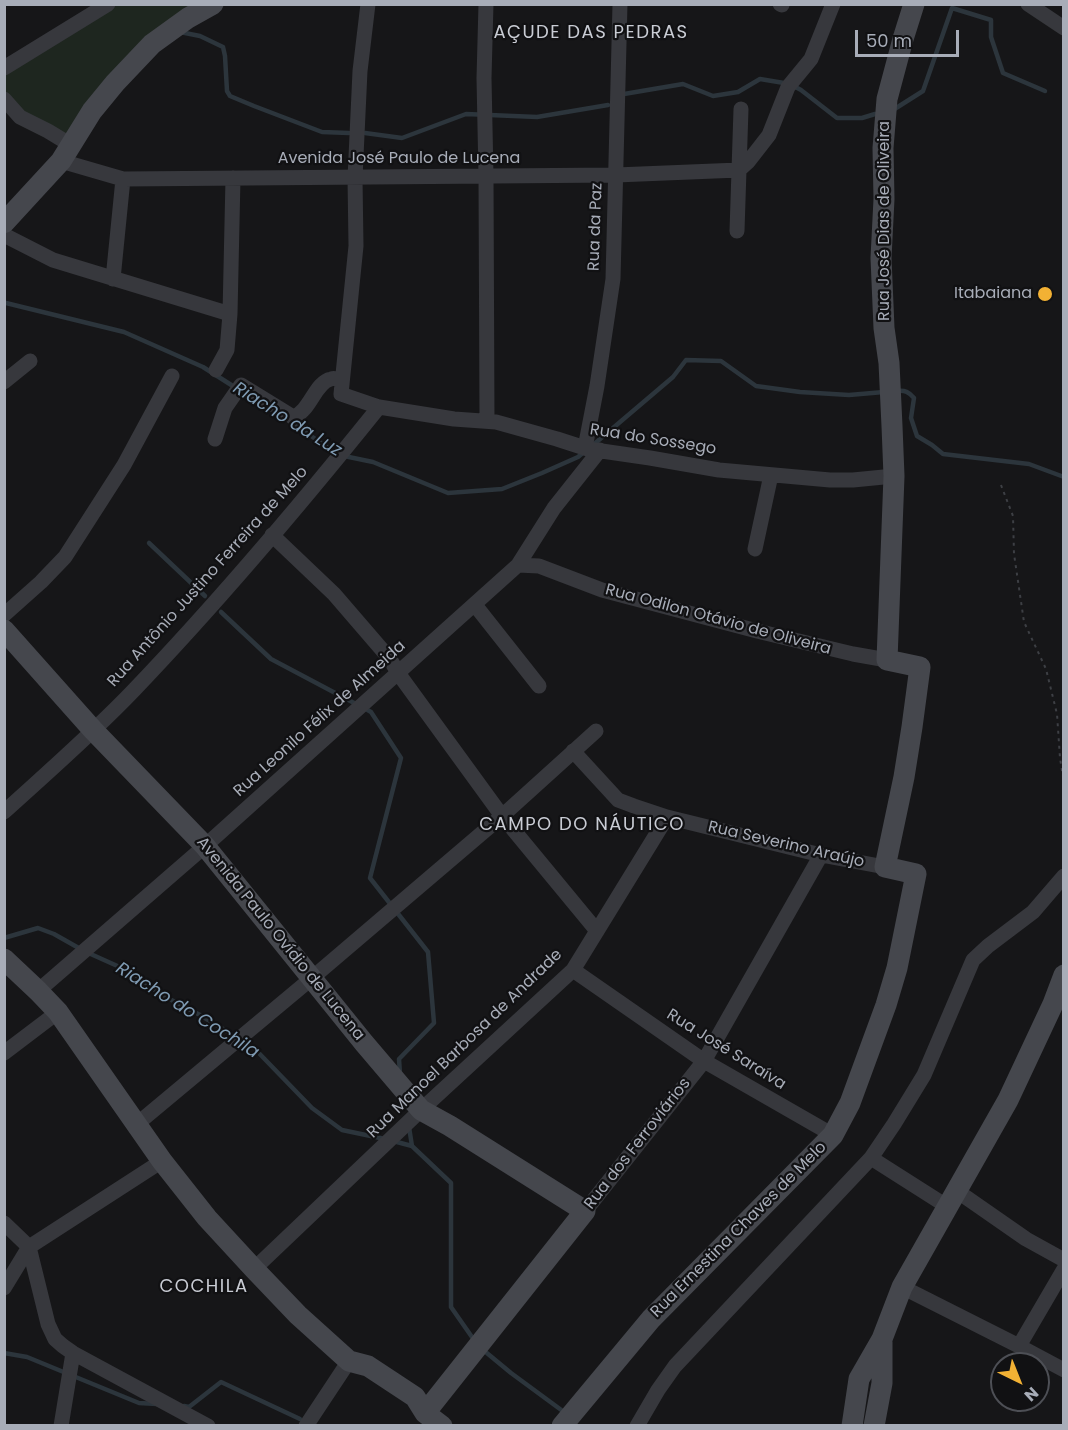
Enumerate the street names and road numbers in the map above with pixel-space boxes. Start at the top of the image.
street label: Rua José Dias de Oliveira [875,121,895,321]
street label: Avenida José Paulo de Lucena [278,149,520,169]
street label: Rua da Paz [585,183,607,271]
street label: Rua do Sossego [588,421,718,459]
street label: Rua Antônio Justino Ferreira de Melo [104,463,312,691]
street label: Rua Odilon Otávio de Oliveira [603,581,833,659]
street label: Rua Leonilo Félix de Almeida [230,637,410,801]
street label: Rua Severino Araújo [706,818,866,872]
street label: Avenida Paulo Ovídio de Lucena [192,833,368,1045]
street label: Rua Manoel Barbosa de Andrade [363,945,567,1143]
street label: Rua José Saraíva [663,1006,789,1094]
street label: Rua dos Ferroviários [581,1075,695,1213]
street label: Rua Ernestina Chaves de Melo [647,1138,831,1322]

